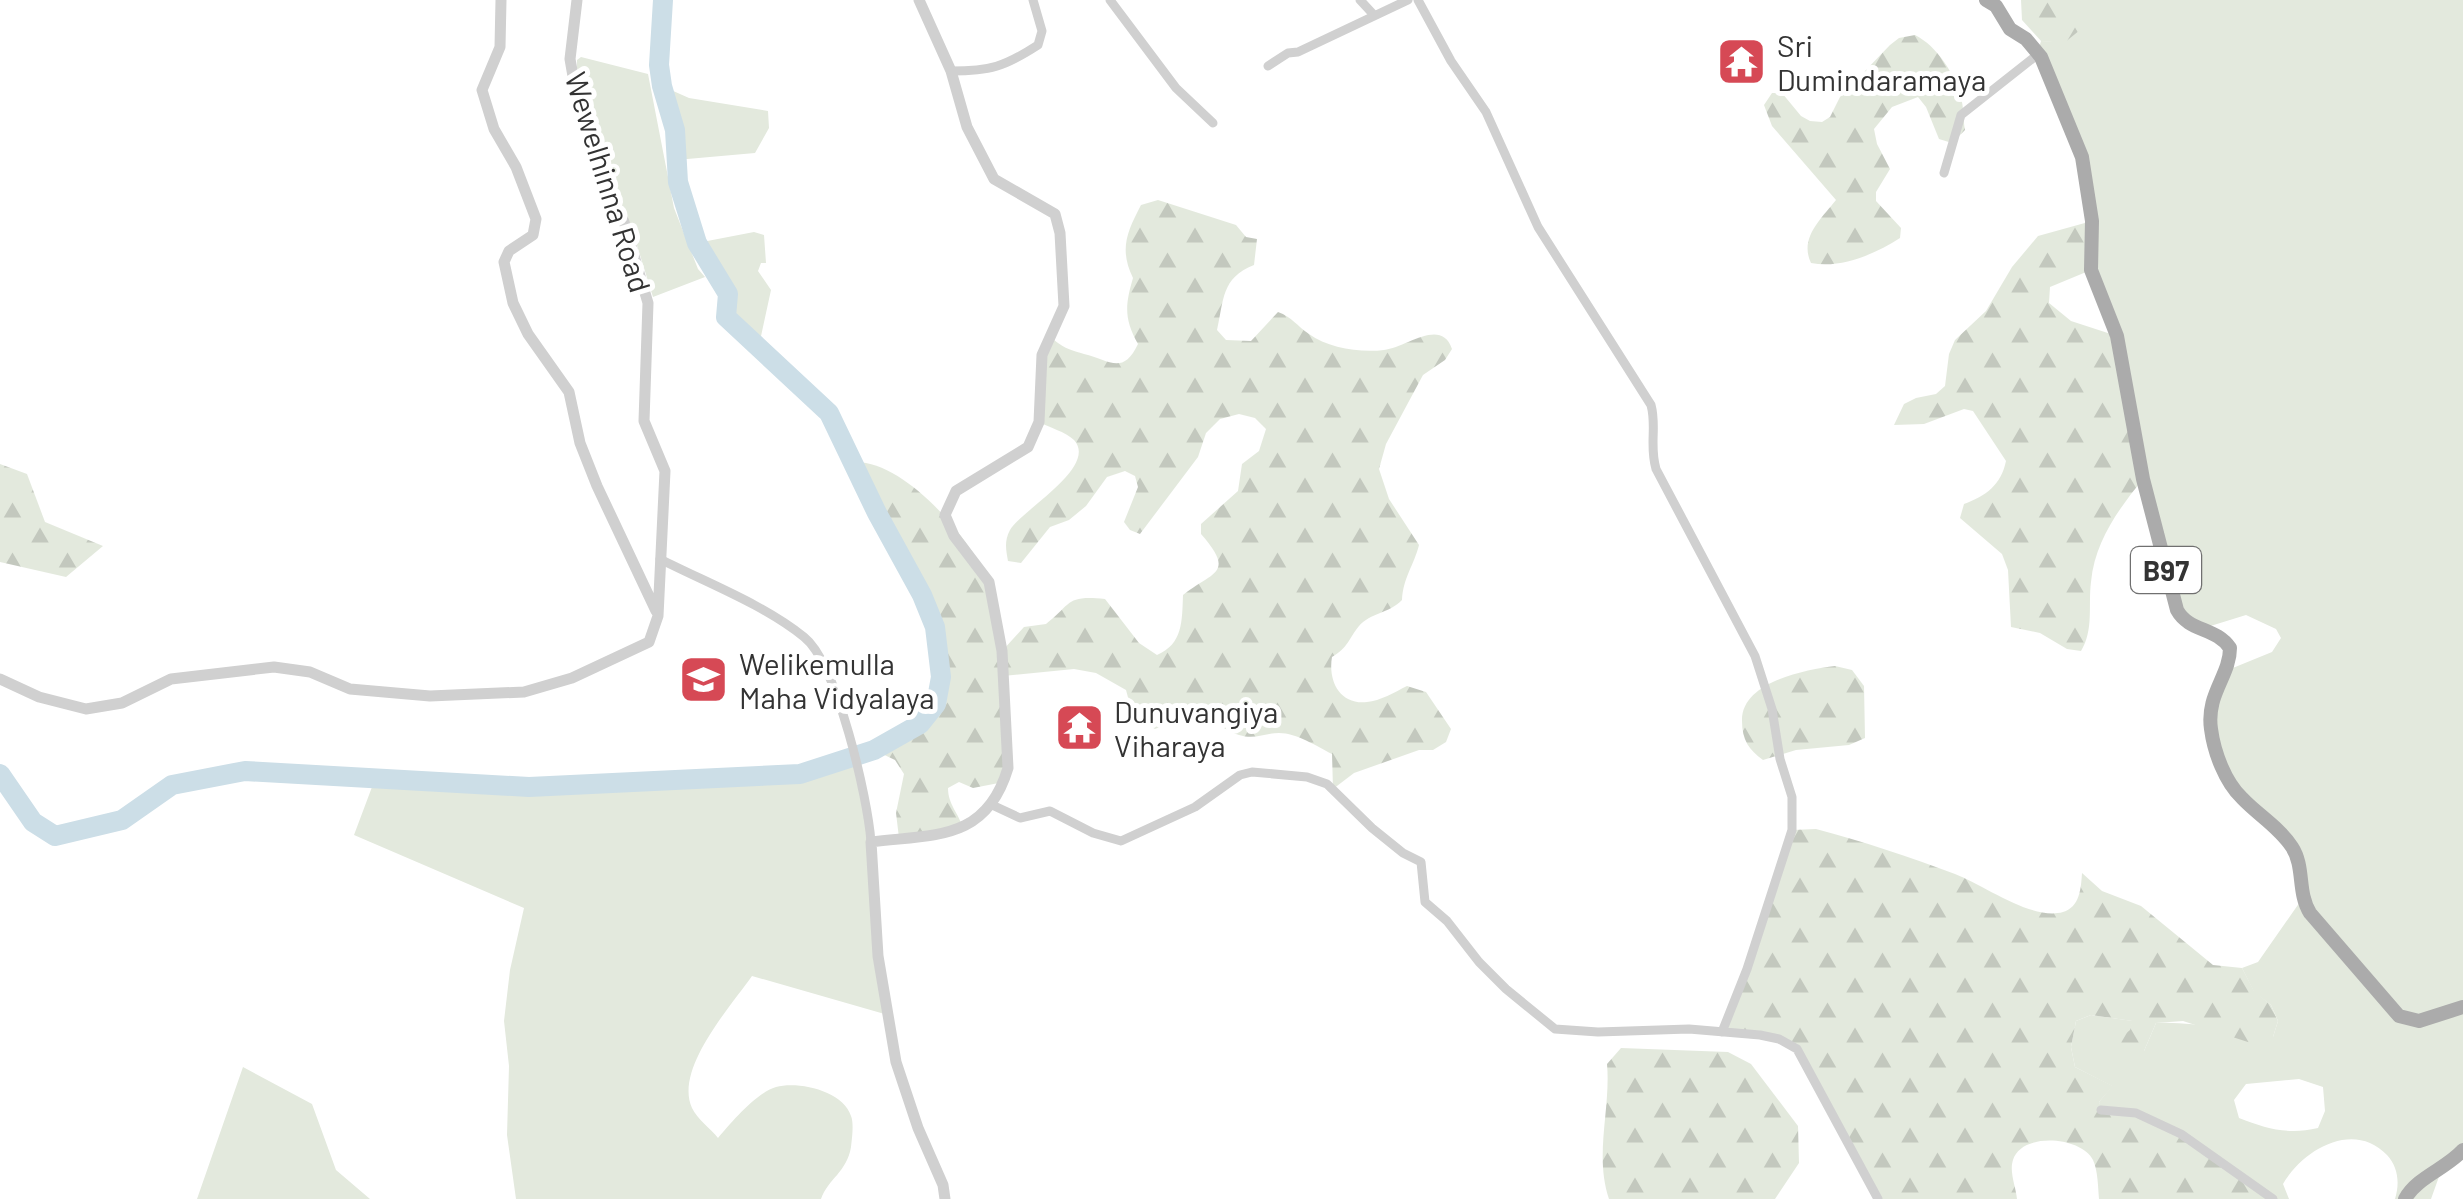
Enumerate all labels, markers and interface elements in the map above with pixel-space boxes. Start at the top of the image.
place label: Sri Dumindaramaya [1777,27,1986,97]
temple icon: Sri Dumindaramaya [1716,36,1768,88]
street label: Wewelhinna Road [558,68,660,296]
road number: B97 [2131,547,2201,593]
place label: Welikemulla Maha Vidyalaya [739,645,935,715]
school or university icon: Welikemulla Maha Vidyalaya [678,654,730,706]
place label: Dunuvangiya Viharaya [1114,693,1278,763]
temple icon: Dunuvangiya Viharaya [1053,702,1105,754]

